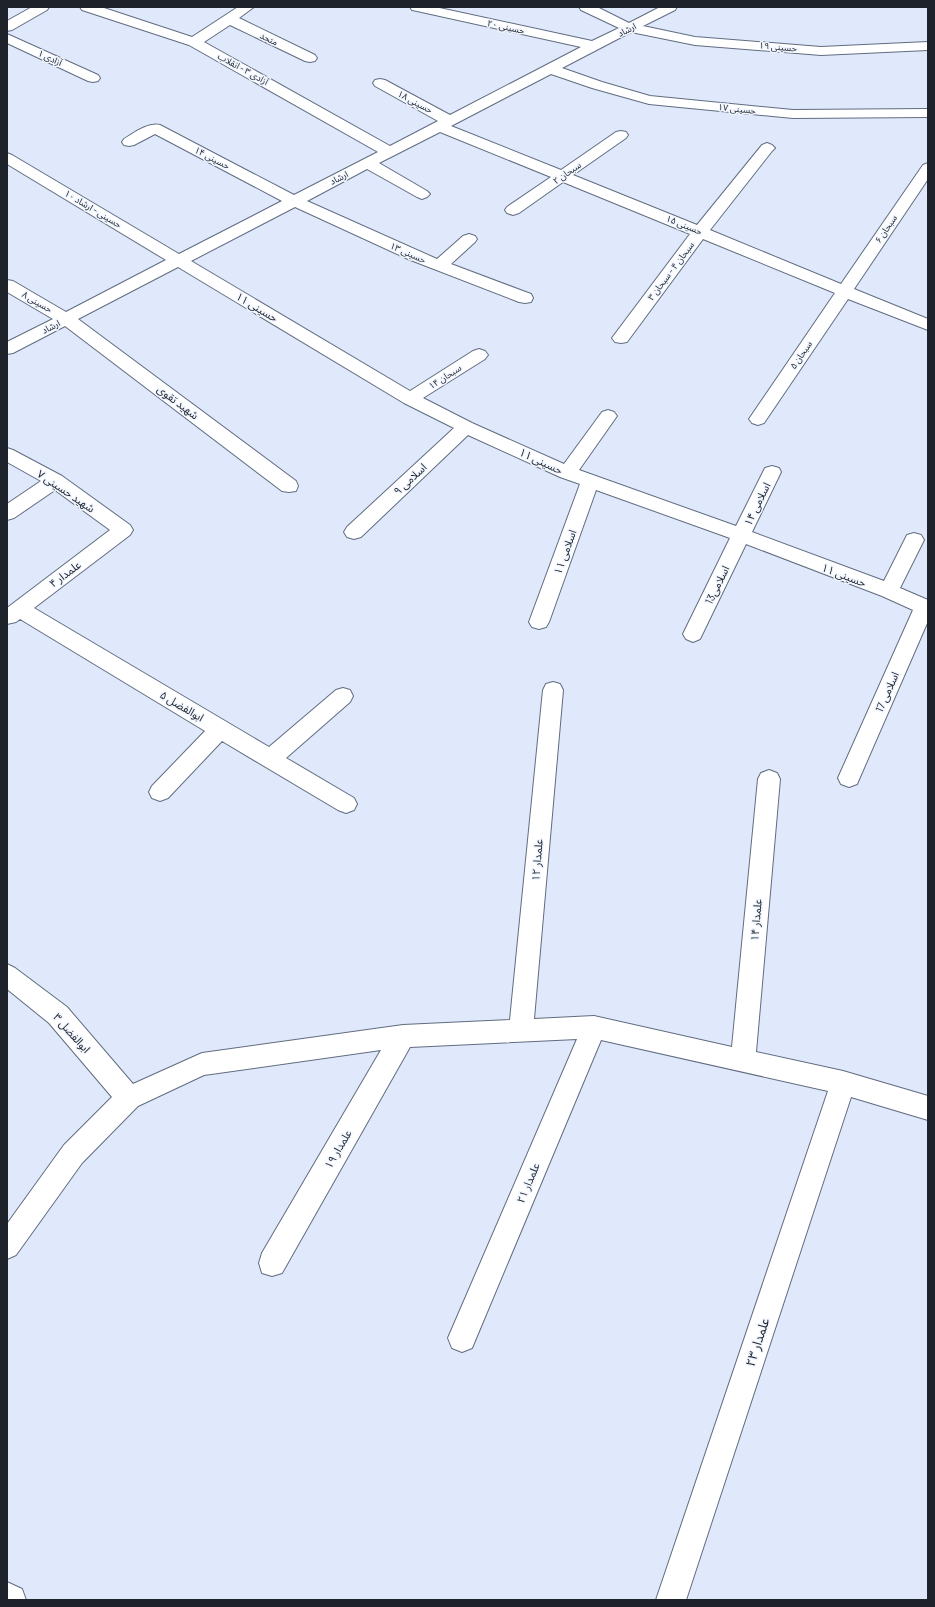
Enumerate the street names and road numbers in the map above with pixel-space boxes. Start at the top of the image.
street label: حسینی ۲۰ [486,17,526,36]
street label: ارشاد [616,20,638,40]
street label: متحد [258,30,280,48]
street label: حسینی ۱۹ [759,39,798,54]
street label: آزادی ۱ [36,47,64,69]
street label: آزادی ۳ - انقلاب [216,50,271,88]
street label: حسینی ۱۸ [396,88,435,115]
street label: حسینی ۱۷ [718,101,757,116]
street label: حسینی ۱۴ [193,144,232,171]
street label: سبحان ۲ [551,159,583,186]
street label: ارشاد [328,168,350,188]
street label: حسینی - ارشاد ۱۰ [62,187,124,231]
street label: حسینی ۱۵ [664,212,704,237]
street label: سبحان ۶ [872,213,899,245]
street label: سبحان ۴ - سبحان ۳ [645,239,696,302]
street label: حسینی ۱۳ [389,240,428,265]
street label: حسینی ۸ [20,289,54,315]
street label: حسینی ۱۱ [233,289,281,325]
street label: ارشاد [40,317,62,337]
street label: سبحان ۵ [787,339,814,371]
street label: سبحان ۱۴ [426,362,463,391]
street label: شهید تقوی [154,382,202,422]
street label: حسینی ۱۱ [517,445,566,477]
street label: اسلامی ۹ [391,460,429,498]
street label: شهید حسینی ۷ [34,467,98,516]
street label: اسلامی ۱۴ [741,480,773,528]
street label: اسلامی ۱۱ [550,528,580,576]
street label: علمدار ۴ [46,557,84,590]
street label: حسینی ۱۱ [820,560,869,590]
street label: اسلامی13 [702,563,732,607]
street label: اسلامی 17 [872,670,902,714]
street label: ابوالفضل ۵ [158,687,206,725]
street label: علمدار ۱۲ [528,838,546,882]
street label: علمدار ۱۴ [747,898,765,942]
street label: ابوالفضل ۳ [50,1010,93,1056]
street label: علمدار ۱۹ [321,1127,355,1171]
street label: علمدار ۲۱ [513,1160,543,1205]
street label: علمدار ۲۳ [742,1315,773,1368]

